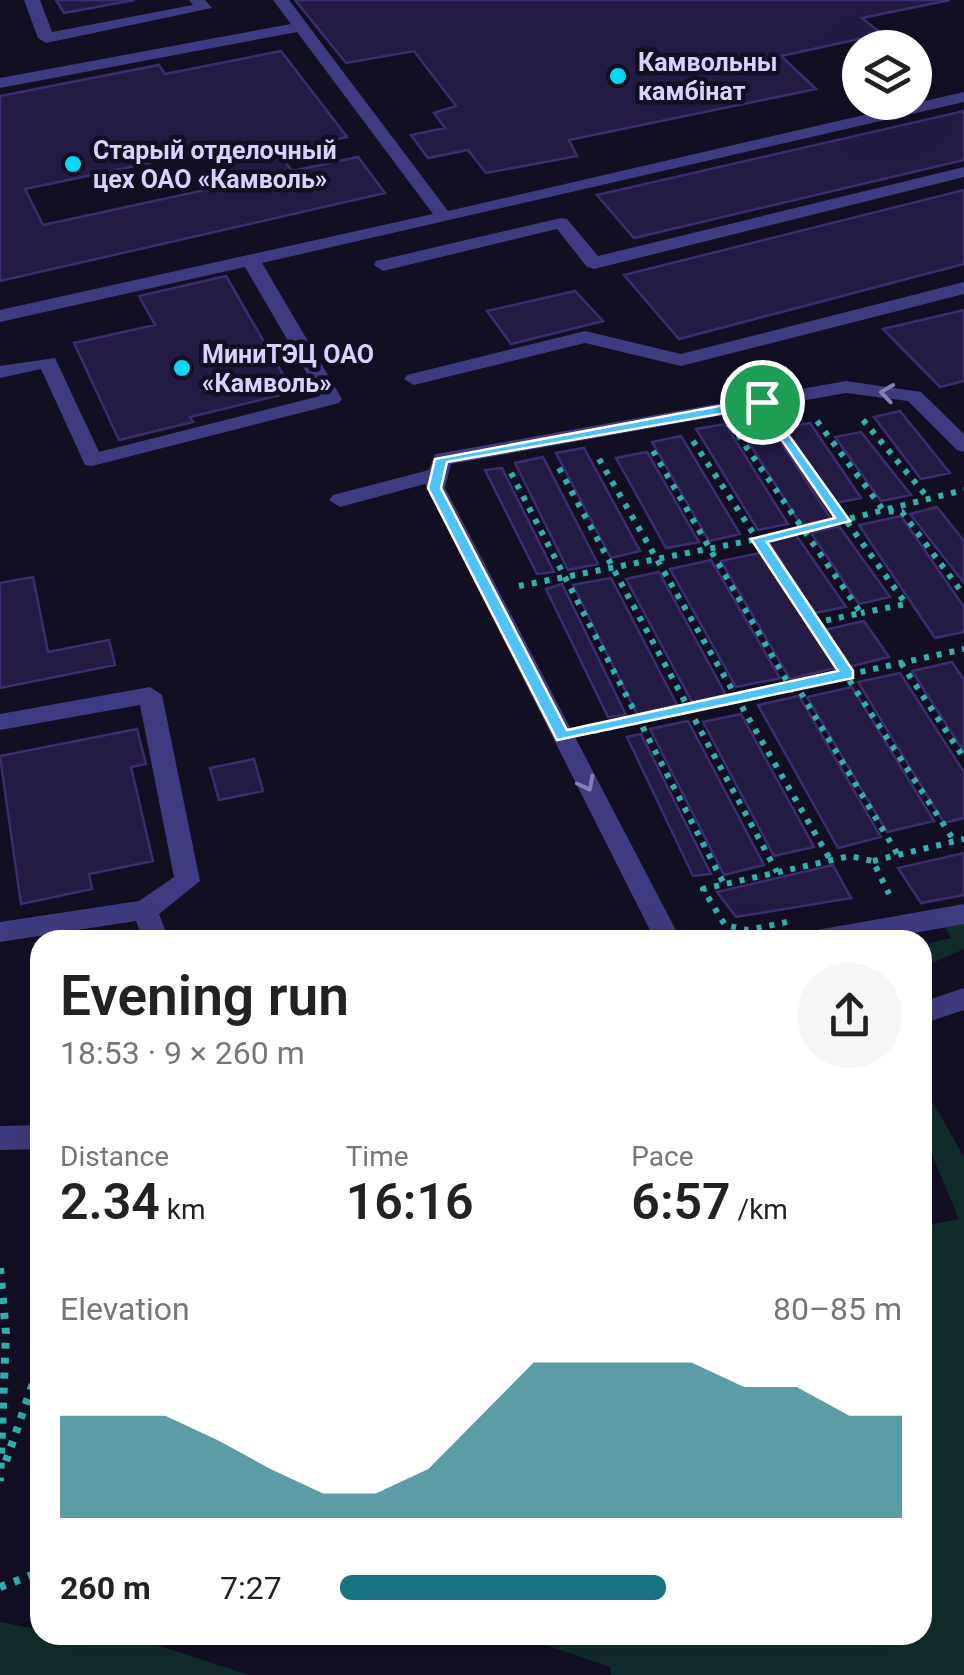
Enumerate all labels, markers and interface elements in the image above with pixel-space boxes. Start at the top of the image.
map controls [842,30,932,120]
button: layers [842,30,932,120]
place label: Камвольны камбінат [638,48,778,106]
marker: Камвольны камбінат [607,65,629,87]
place label: Старый отделочный цех ОАО «Камволь» [93,136,337,194]
marker: Старый отделочный цех ОАО «Камволь» [62,153,84,175]
place label: МиниТЭЦ ОАО «Камволь» [202,340,374,398]
marker: МиниТЭЦ ОАО «Камволь» [171,357,193,379]
pin [720,360,805,445]
icon: arrive [735,375,790,430]
one-way arrow [879,383,895,404]
one-way arrow [575,773,594,791]
button: share [797,963,902,1068]
text: Evening run [60,964,349,1028]
text: 18:53 · 9 × 260 m [60,1034,305,1072]
text: Distance [60,1140,169,1173]
text: Time [346,1140,409,1173]
text: Pace [631,1140,694,1173]
text: 2.34 [60,1173,160,1231]
text: 16:16 [346,1173,474,1231]
text: 6:57 [631,1173,731,1231]
text: km [160,1193,206,1226]
text: /km [731,1193,788,1226]
text: Elevation [60,1290,190,1328]
text: 80–85 m [773,1290,902,1328]
text: 260 m [60,1569,151,1607]
text: 7:27 [220,1569,282,1607]

